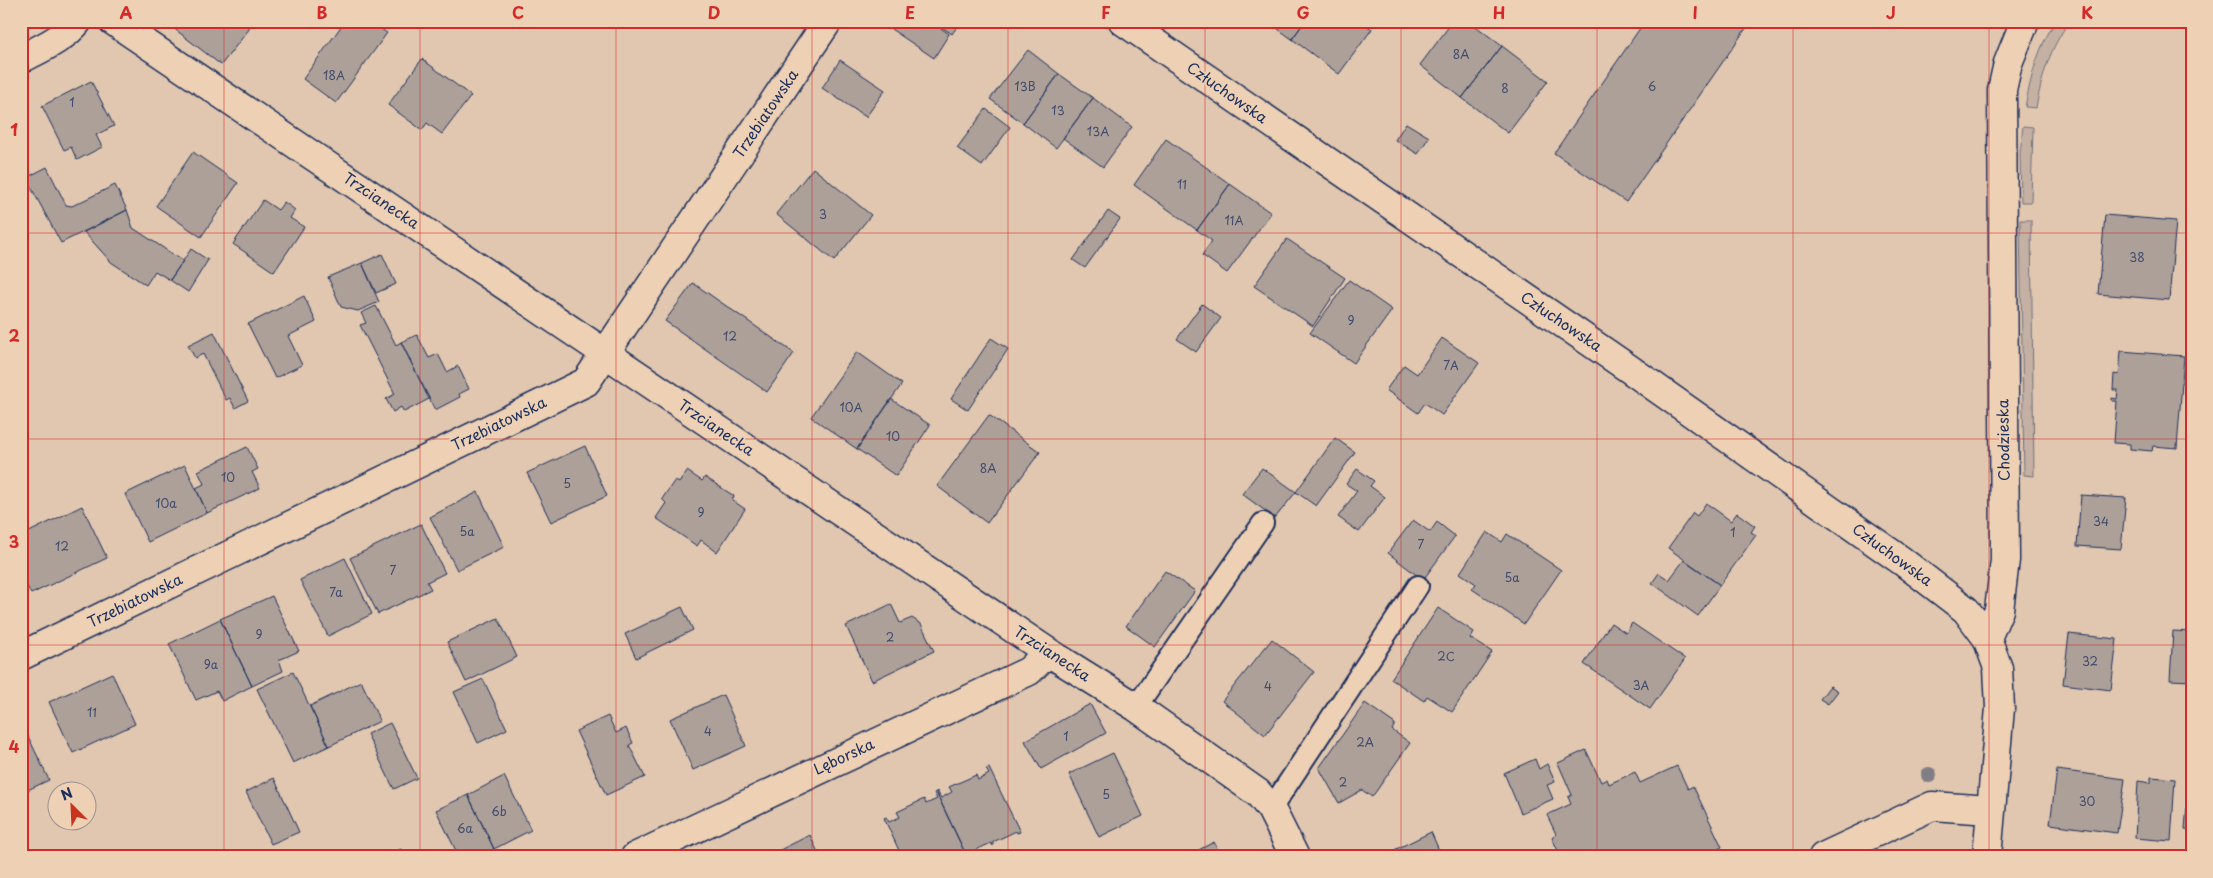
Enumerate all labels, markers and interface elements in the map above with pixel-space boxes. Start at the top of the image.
text: A [120,0,133,24]
text: B [317,0,328,24]
text: C [512,0,524,24]
text: D [708,0,720,24]
text: E [905,0,915,24]
text: F [1101,0,1111,24]
text: G [1296,0,1310,24]
text: H [1493,0,1505,24]
text: I [1692,0,1698,24]
text: J [1886,0,1896,24]
text: K [2081,0,2093,24]
house number: 8A [1453,45,1469,63]
street label: Człuchowska [1183,55,1274,129]
street label: Trzebiatowska [726,63,803,162]
house number: 18A [323,66,345,84]
house number: 13B [1014,77,1036,95]
house number: 6 [1648,77,1656,95]
house number: 8 [1501,79,1509,97]
house number: 1 [69,93,75,111]
house number: 13 [1051,101,1065,119]
text: 1 [10,117,18,141]
house number: 13A [1087,122,1109,140]
street label: Trzcianecka [339,166,425,234]
house number: 11 [1177,175,1187,193]
house number: 3 [819,205,827,223]
house number: 11A [1224,211,1244,229]
house number: 38 [2129,248,2145,266]
street label: Człuchowska [1516,285,1608,357]
house number: 9 [1347,311,1355,329]
text: 2 [8,323,20,347]
house number: 12 [723,327,737,345]
house number: 7A [1443,356,1459,374]
street label: Trzebiatowska [447,389,550,456]
street label: Trzcianecka [674,393,760,461]
house number: 10A [839,398,863,416]
street label: Chodzieska [1990,398,2015,481]
house number: 10 [886,427,900,445]
house number: 8A [980,459,996,477]
house number: 10 [221,468,235,486]
house number: 5 [563,474,571,492]
house number: 10a [155,494,177,512]
house number: 9 [697,503,705,521]
house number: 34 [2093,512,2109,530]
street label: Człuchowska [1848,517,1938,591]
house number: 5a [459,522,475,540]
house number: 1 [1730,523,1736,541]
text: 3 [9,529,19,553]
house number: 7 [1418,535,1425,553]
house number: 12 [55,537,69,555]
house number: 7 [390,561,397,579]
street label: Trzebiatowska [83,566,186,633]
house number: 5a [1504,568,1520,586]
house number: 7a [329,583,343,601]
street label: Trzcianecka [1010,619,1096,687]
house number: 9 [255,625,263,643]
house number: 2 [886,628,894,646]
house number: 2C [1437,647,1455,665]
house number: 32 [2082,652,2098,670]
house number: 9a [204,655,219,673]
house number: 3A [1633,676,1650,694]
house number: 4 [1264,677,1272,695]
house number: 11 [87,703,97,721]
house number: 4 [704,722,712,740]
house number: 1 [1063,727,1069,745]
street label: Lęborska [809,731,878,780]
house number: 2A [1356,733,1374,751]
text: 4 [9,734,20,758]
house number: 2 [1339,773,1347,791]
north arrow [48,780,98,830]
text: N [57,782,76,806]
house number: 5 [1102,785,1110,803]
house number: 30 [2079,792,2096,810]
house number: 6b [491,802,507,820]
house number: 6a [457,819,473,837]

